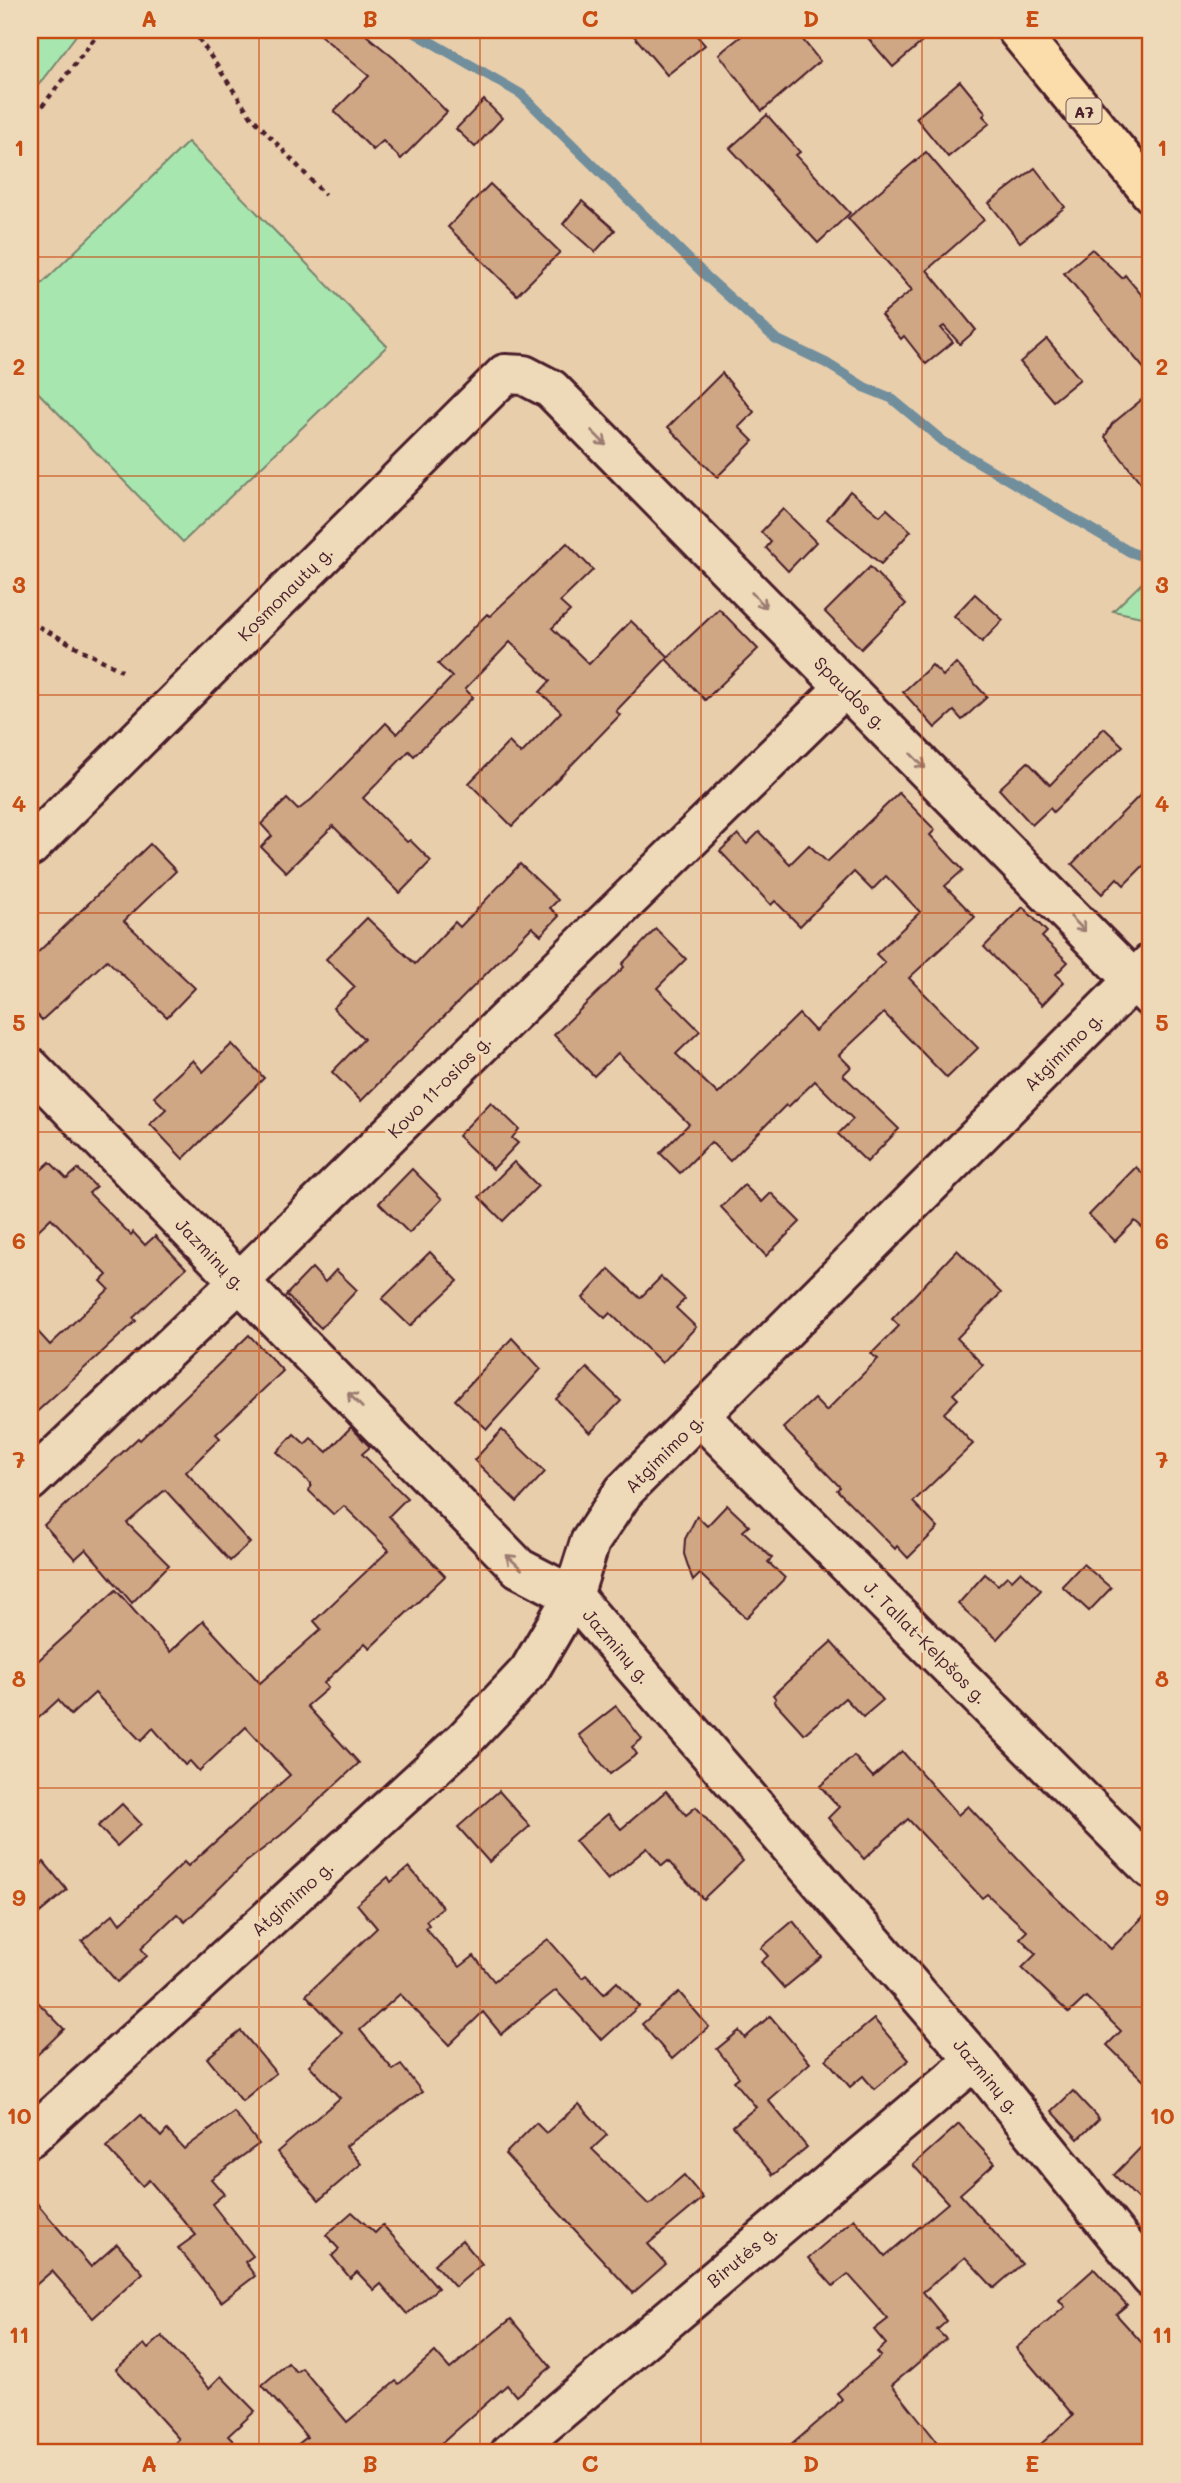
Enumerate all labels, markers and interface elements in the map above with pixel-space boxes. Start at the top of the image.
text: A [141,3,157,33]
text: B [362,3,378,33]
text: C [581,3,599,33]
text: D [803,3,819,33]
text: E [1025,3,1039,33]
road number: A7 [1066,99,1102,124]
text: 1 [14,132,24,162]
text: 1 [1157,132,1167,162]
text: 2 [13,351,25,381]
text: 2 [1156,351,1168,381]
one-way arrow [590,429,607,446]
street label: Kosmonautų g. [232,540,338,646]
text: 3 [12,569,26,599]
text: 3 [1155,569,1169,599]
one-way arrow [750,591,767,608]
street label: Spaudos g. [809,651,893,735]
one-way arrow [910,753,927,770]
text: 4 [12,788,26,818]
text: 4 [1155,788,1169,818]
one-way arrow [1069,915,1086,932]
street label: Atgimimo g. [1018,1006,1108,1096]
text: 5 [12,1007,26,1037]
text: 5 [1155,1007,1169,1037]
street label: Kovo 11-osios g. [382,1029,496,1143]
street label: Jazminų g. [170,1212,252,1296]
text: 6 [12,1225,26,1255]
text: 6 [1155,1225,1169,1255]
one-way arrow [346,1392,363,1409]
street label: Atgimimo g. [619,1408,709,1498]
text: 7 [13,1444,26,1474]
text: 7 [1156,1444,1169,1474]
one-way arrow [506,1554,523,1571]
street label: J. Tallat-Kelpšos g. [859,1575,993,1709]
street label: Jazminų g. [578,1603,656,1689]
text: 8 [12,1663,26,1693]
text: 8 [1155,1663,1169,1693]
street label: Atgimimo g. [246,1855,338,1941]
text: 9 [12,1882,26,1912]
text: 9 [1155,1882,1169,1912]
street label: Jazminų g. [948,2033,1026,2119]
text: 10 [7,2100,32,2130]
text: 10 [1150,2100,1175,2130]
street label: Birutės g. [702,2219,782,2293]
text: 11 [9,2319,29,2349]
text: 11 [1152,2319,1172,2349]
text: A [141,2448,157,2478]
text: B [362,2448,378,2478]
text: C [581,2448,599,2478]
text: D [803,2448,819,2478]
text: E [1025,2448,1039,2478]

